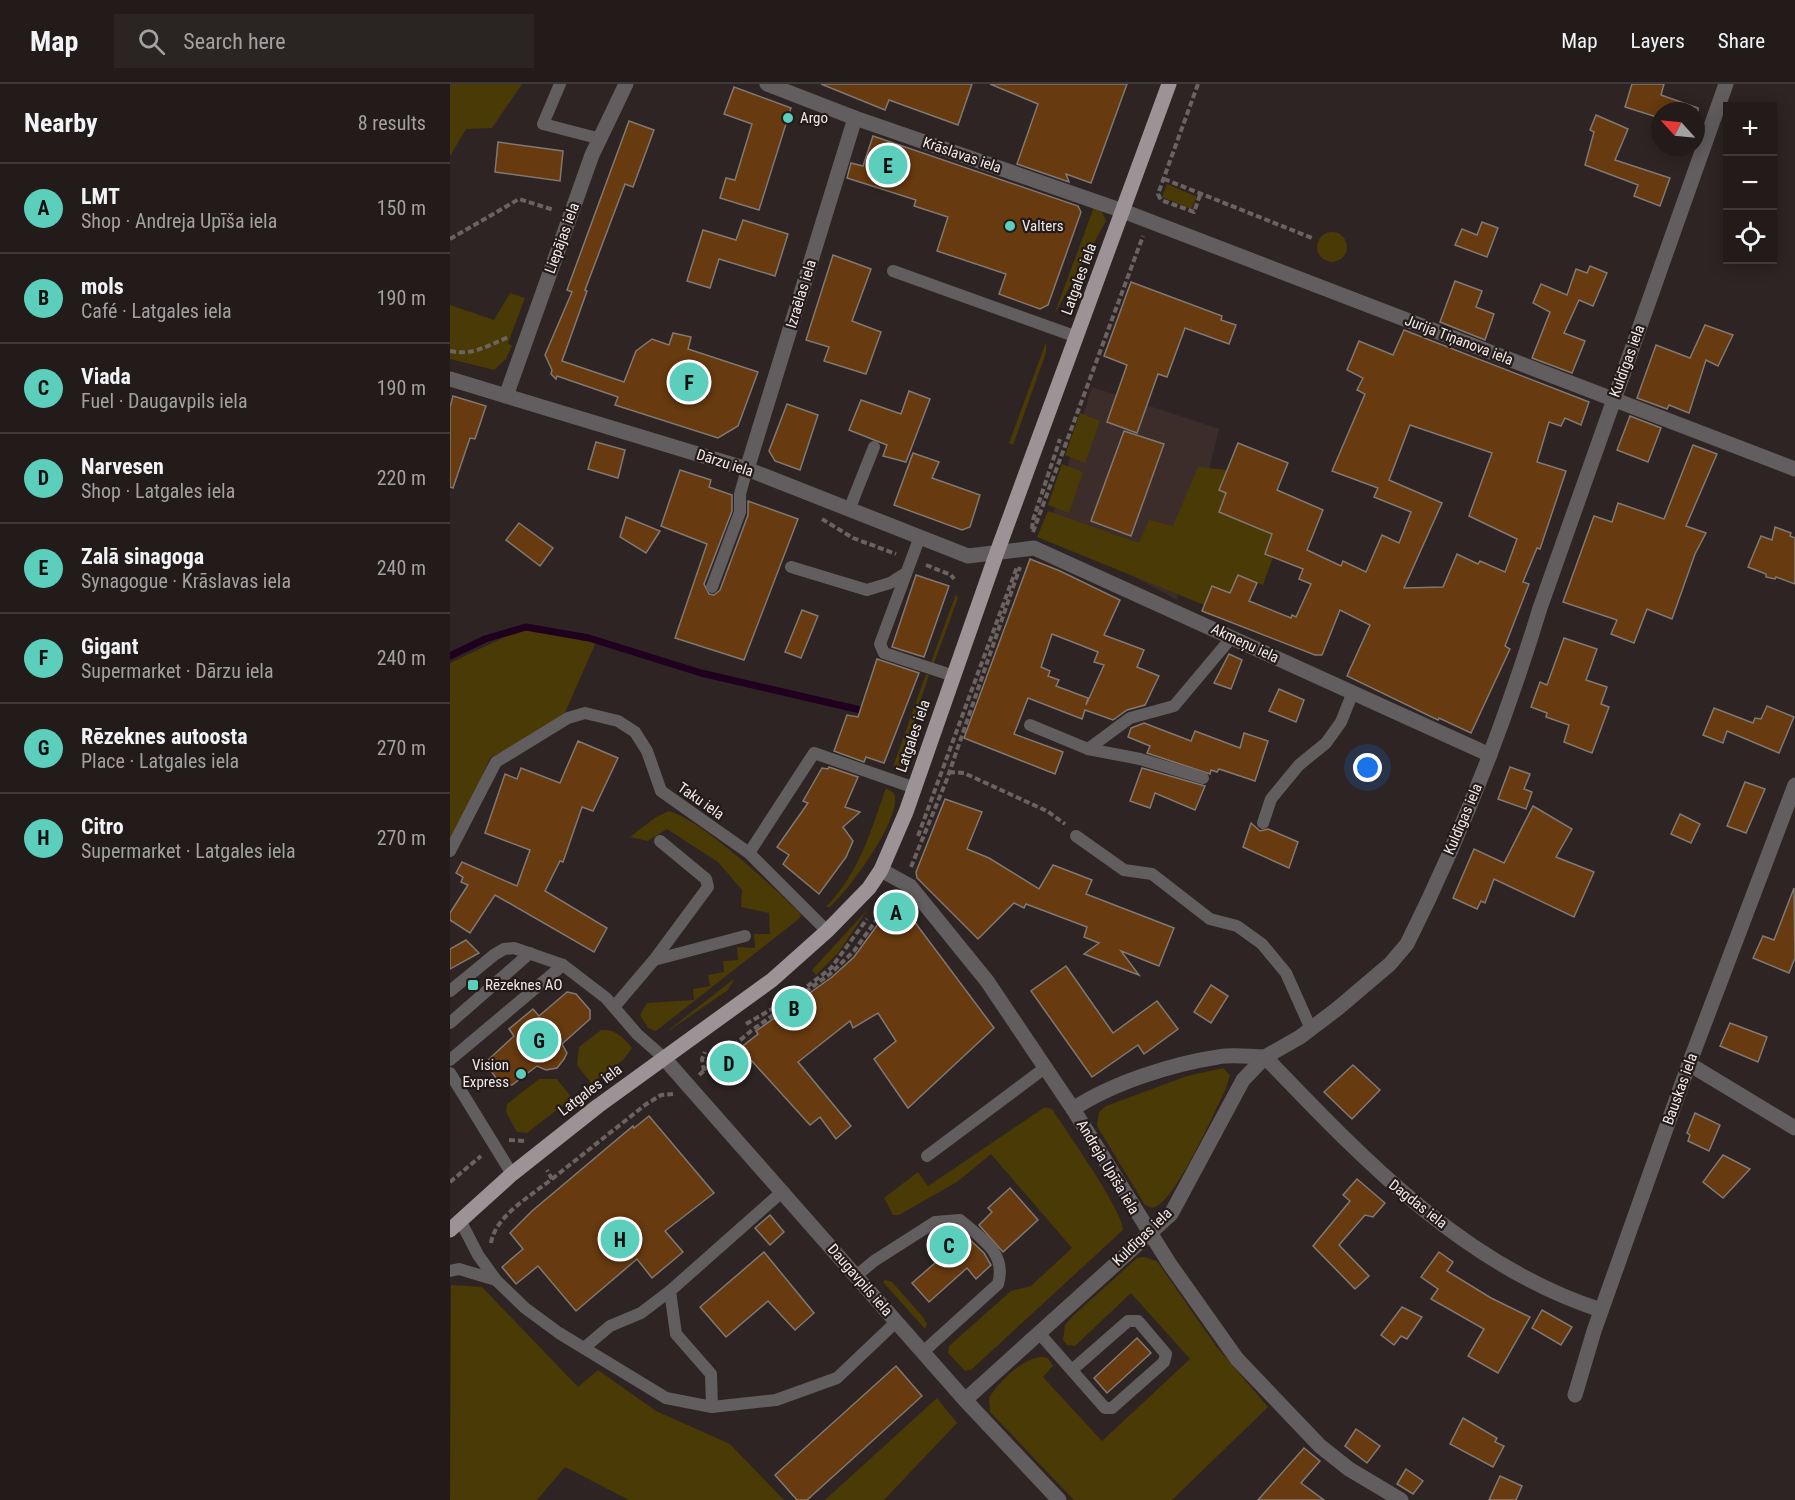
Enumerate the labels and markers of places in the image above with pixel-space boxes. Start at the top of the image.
place label: Argo [800,109,828,127]
marker: Argo [781,111,795,125]
pin: E [868,142,908,188]
place label: Valters [1022,217,1064,235]
marker: Valters [1003,219,1017,233]
pin: F [670,360,708,404]
pin: A [876,890,916,934]
place label: Rēzeknes AO [485,976,562,994]
marker: Rēzeknes AO [466,978,480,992]
pin: B [774,986,814,1030]
pin: G [520,1018,559,1062]
pin: D [710,1040,748,1086]
place label: Vision Express [462,1056,509,1091]
marker: Vision Express [514,1067,528,1081]
pin: H [600,1216,640,1262]
pin: C [930,1222,968,1268]

